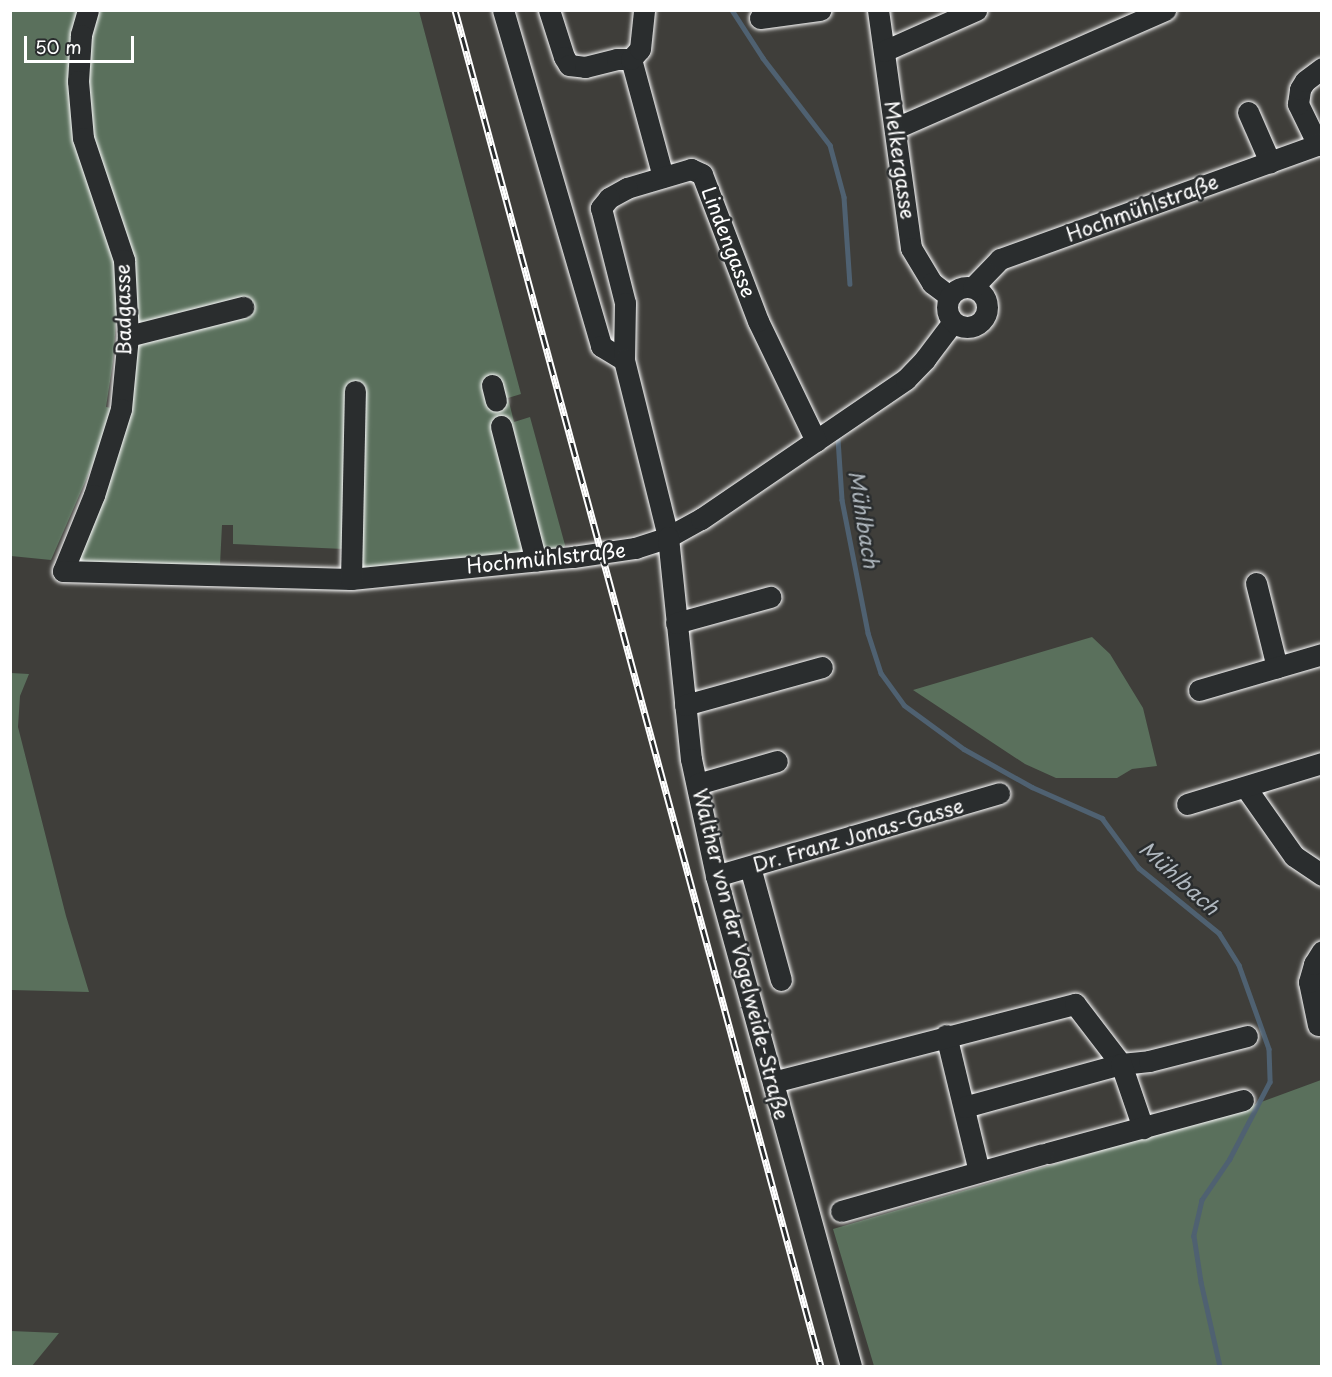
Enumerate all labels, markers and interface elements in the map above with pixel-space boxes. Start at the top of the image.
scale bar [27,24,136,62]
text: 50 m [35,33,82,60]
street label: Melkergasse [880,99,920,221]
street label: Hochmühlstraße [1063,169,1221,247]
street label: Lindengasse [697,183,761,301]
street label: Badgasse [110,264,136,356]
water label: Mühlbach [845,468,885,570]
street label: Hochmühlstraße [465,538,627,578]
street label: Walther von der Vogelweide-Straße [688,786,794,1122]
street label: Dr. Franz Jonas-Gasse [749,793,967,877]
water label: Mühlbach [1135,835,1225,919]

